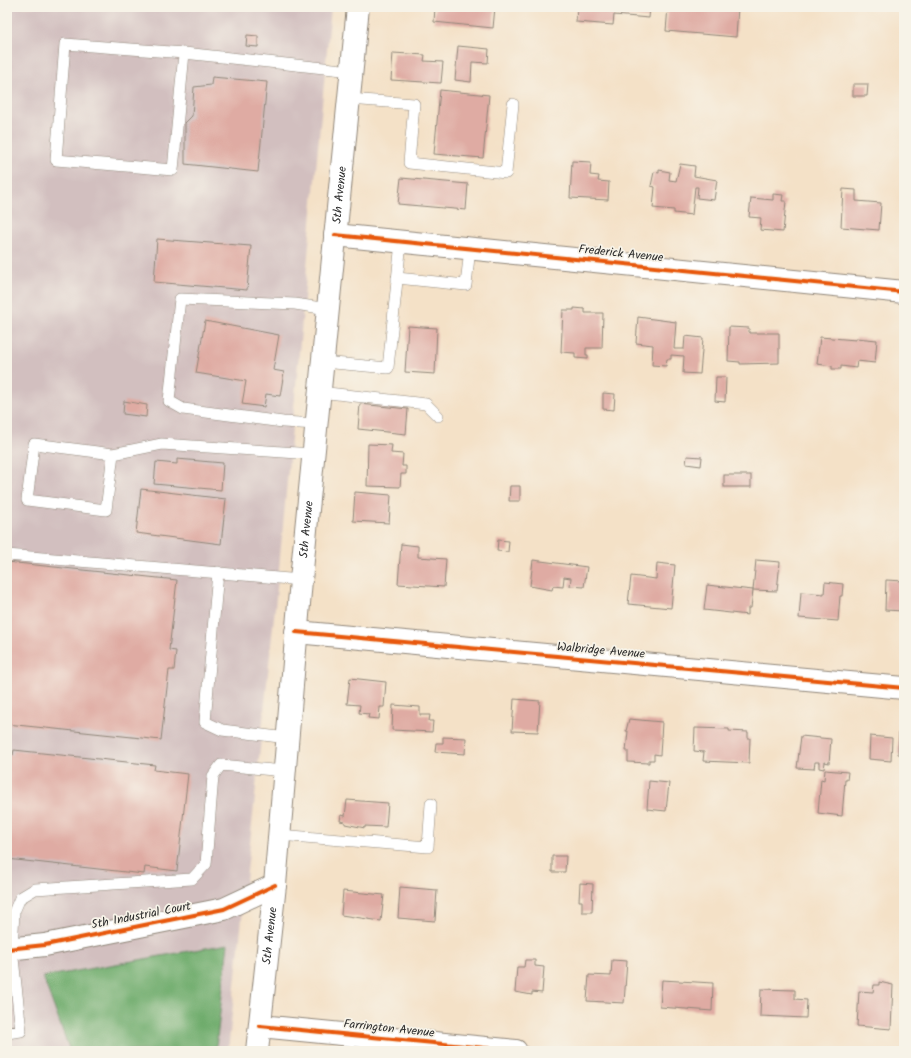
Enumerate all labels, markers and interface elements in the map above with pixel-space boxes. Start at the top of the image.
street label: 5th Avenue [327,165,352,225]
street label: Frederick Avenue [578,240,665,267]
street label: 5th Avenue [294,499,319,559]
street label: Walbridge Avenue [556,637,646,664]
street label: 5th Industrial Court [90,896,193,934]
street label: 5th Avenue [257,905,283,965]
street label: Farrington Avenue [342,1014,436,1043]

